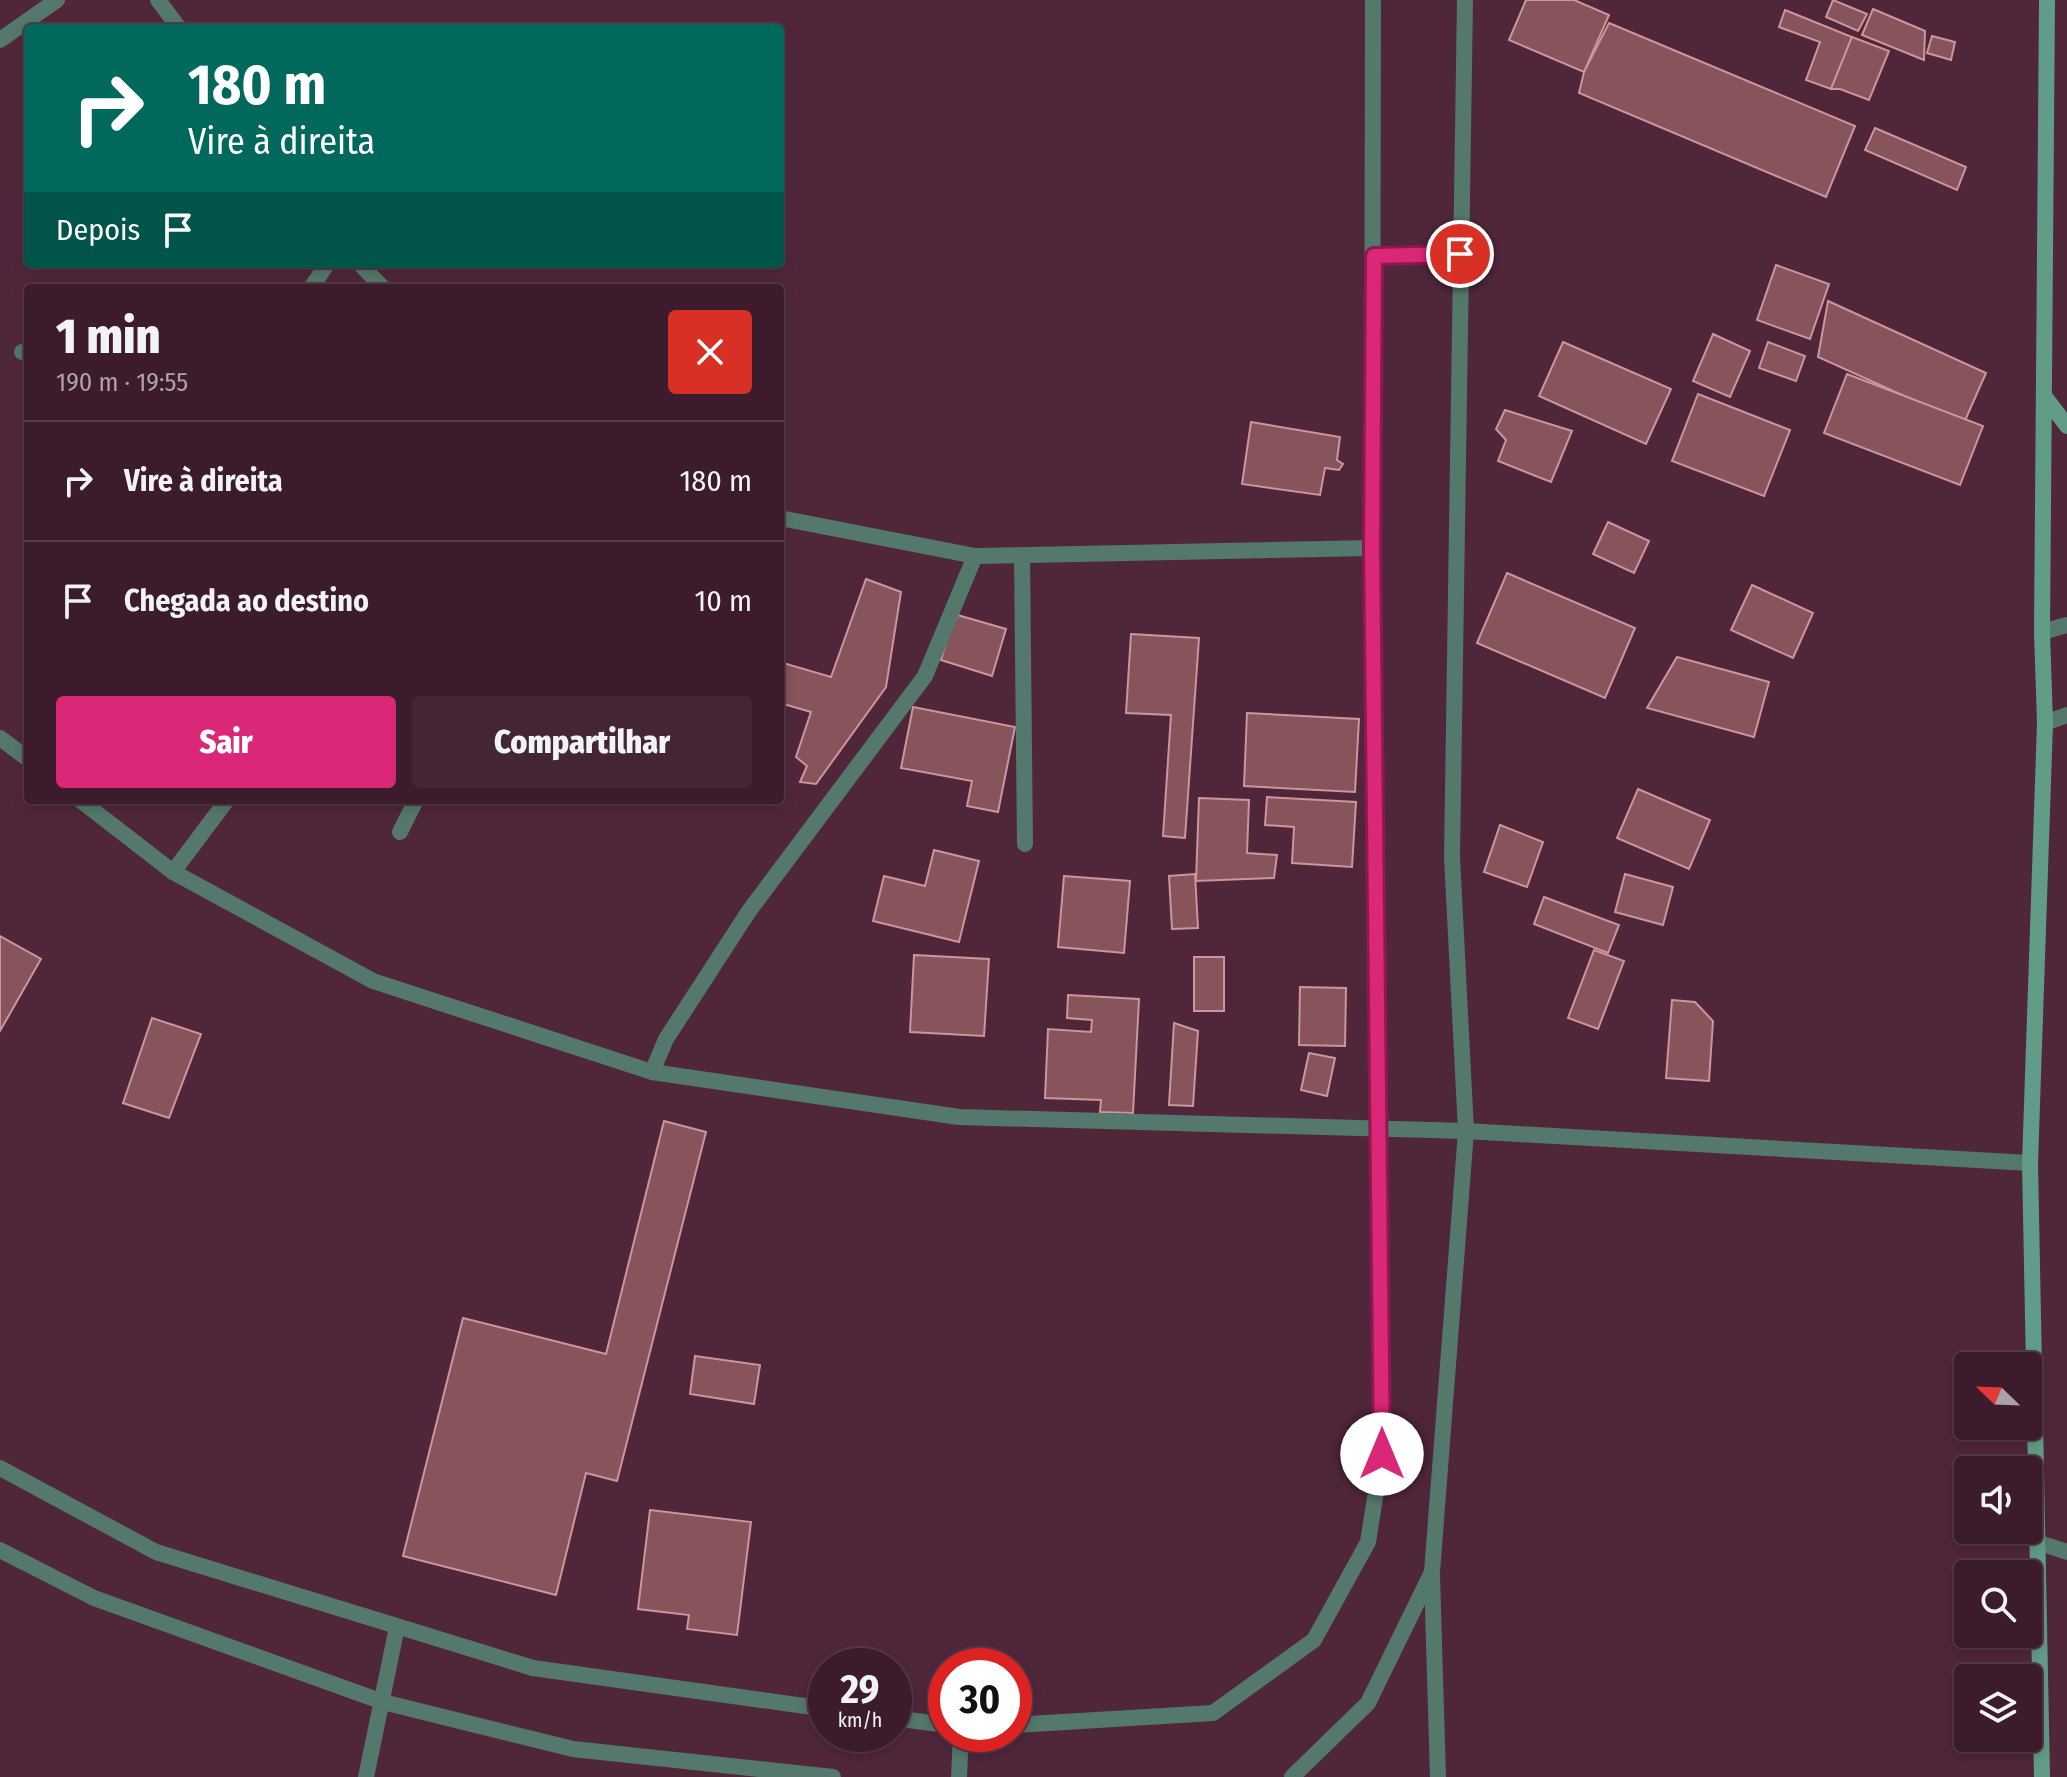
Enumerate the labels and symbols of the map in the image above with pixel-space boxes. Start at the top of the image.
pin [1426,220,1494,288]
north arrow [1954,1352,2042,1440]
position arrow [1340,1412,1424,1496]
speed limit sign: 30 [928,1648,1032,1752]

